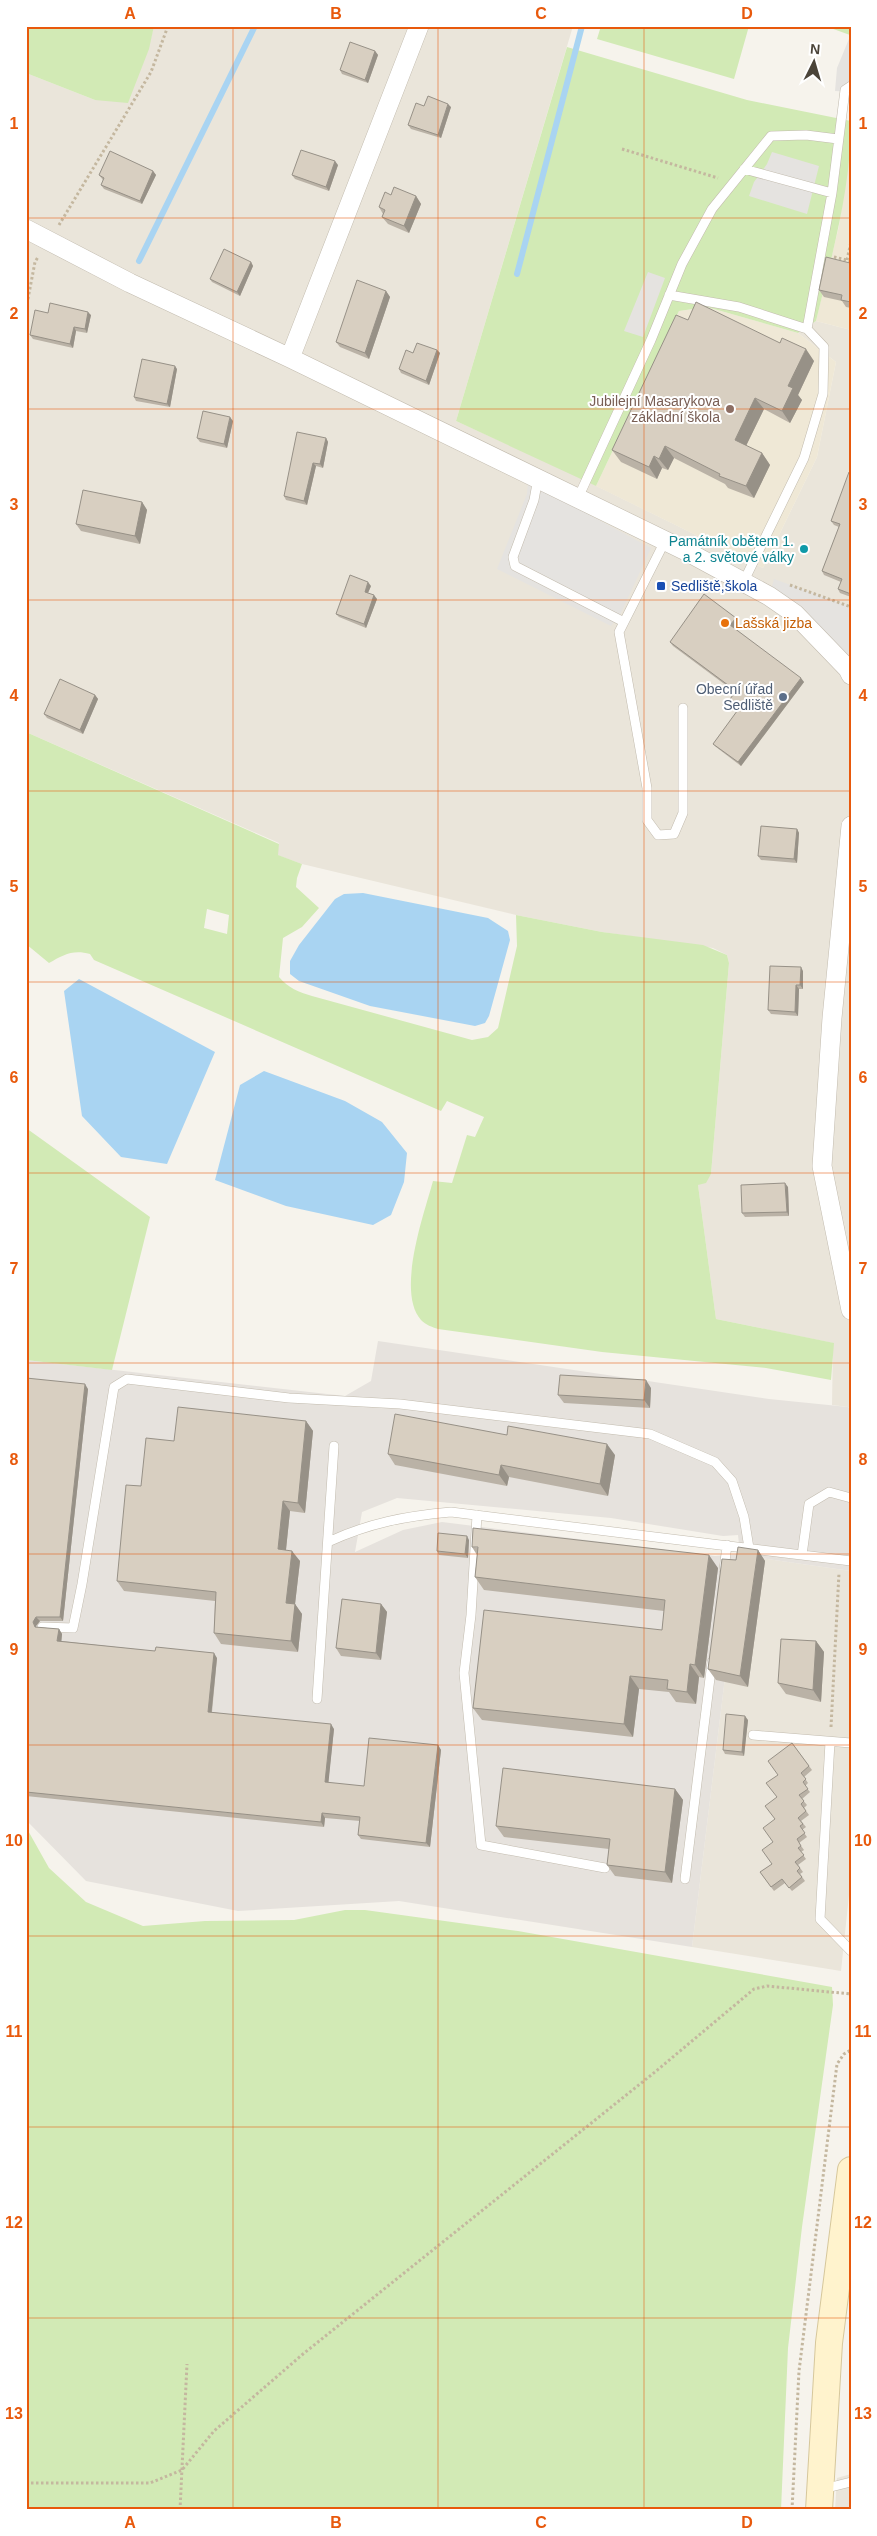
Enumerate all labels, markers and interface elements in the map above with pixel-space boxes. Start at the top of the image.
text: A [124,5,136,22]
text: B [330,5,342,22]
text: C [535,5,547,22]
text: D [741,5,753,22]
north arrow [790,38,840,88]
text: N [809,41,821,57]
text: 1 [10,115,19,132]
text: 1 [859,115,868,132]
text: 2 [10,305,19,322]
text: 2 [859,305,868,322]
place label: Jubilejní Masarykova základní škola [589,393,720,425]
marker: Jubilejní Masarykova základní škola [724,403,736,415]
text: 3 [10,496,19,513]
text: 3 [859,496,868,513]
place label: Památník obětem 1. a 2. světové války [669,533,794,565]
marker: Památník obětem 1. a 2. světové války [798,543,810,555]
place label: Sedliště,škola [671,578,758,594]
marker: Sedliště,škola [655,580,667,592]
place label: Lašská jizba [735,615,812,631]
marker: Lašská jizba [719,617,731,629]
place label: Obecní úřad Sedliště [696,681,773,713]
text: 4 [10,687,19,704]
text: 4 [859,687,868,704]
marker: Obecní úřad Sedliště [777,691,789,703]
text: 5 [10,878,19,895]
text: 5 [859,878,868,895]
text: 6 [10,1069,19,1086]
text: 6 [859,1069,868,1086]
text: 7 [10,1260,19,1277]
text: 7 [859,1260,868,1277]
text: 8 [10,1451,19,1468]
text: 8 [859,1451,868,1468]
text: 9 [10,1641,19,1658]
text: 9 [859,1641,868,1658]
text: 10 [5,1832,23,1849]
text: 10 [854,1832,872,1849]
text: 11 [6,2023,23,2040]
text: 11 [855,2023,872,2040]
text: 12 [5,2214,23,2231]
text: 12 [854,2214,872,2231]
text: 13 [5,2405,23,2422]
text: 13 [854,2405,872,2422]
text: A [124,2514,136,2531]
text: B [330,2514,342,2531]
text: C [535,2514,547,2531]
text: D [741,2514,753,2531]

